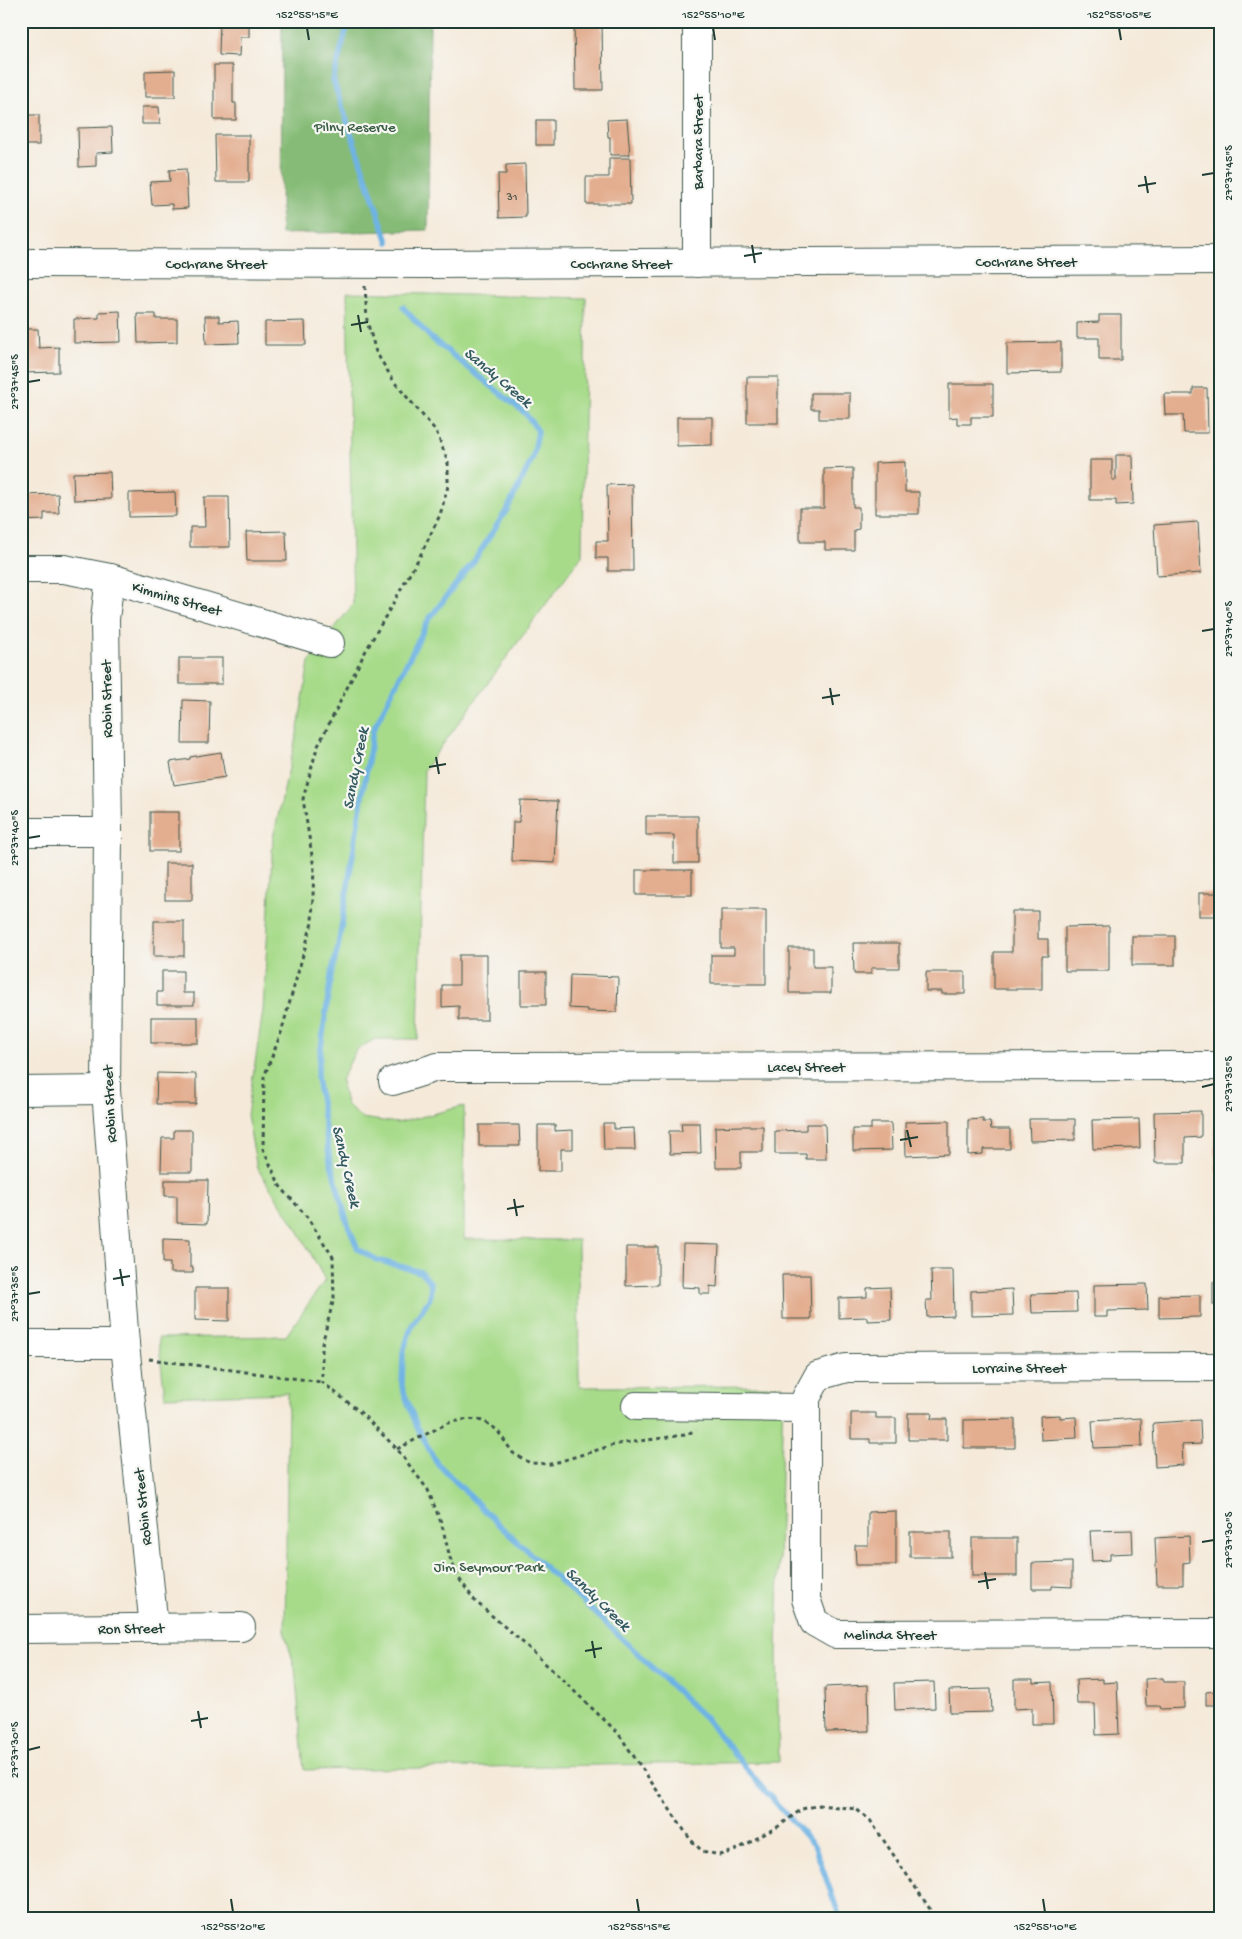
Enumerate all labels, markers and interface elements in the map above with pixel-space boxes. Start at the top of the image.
text: 152°55'15"E [275,9,338,23]
text: 152°55'10"E [681,9,745,23]
text: 152°55'05"E [1086,9,1151,23]
street label: Barbara Street [690,93,708,190]
park label: Pilny Reserve [313,119,396,137]
text: 27°37'45"S [1223,145,1237,201]
house number: 31 [505,191,518,205]
street label: Cochrane Street [975,254,1078,272]
street label: Cochrane Street [165,256,268,274]
street label: Cochrane Street [570,256,673,274]
water label: Sandy Creek [459,345,536,414]
text: 27°37'45"S [9,354,23,410]
street label: Kimmins Street [130,579,225,622]
text: 27°37'40"S [1223,601,1237,657]
street label: Robin Street [98,658,118,738]
water label: Sandy Creek [340,724,375,811]
text: 27°37'40"S [9,810,23,866]
text: 27°37'35"S [1223,1056,1237,1112]
street label: Lacey Street [767,1059,847,1077]
street label: Robin Street [100,1063,122,1143]
water label: Sandy Creek [326,1124,364,1211]
text: 27°37'35"S [9,1266,23,1322]
street label: Lorraine Street [972,1360,1068,1378]
street label: Robin Street [131,1465,157,1546]
text: 27°37'30"S [1223,1511,1237,1568]
park label: Jim Seymour Park [434,1559,546,1577]
water label: Sandy Creek [560,1565,634,1637]
street label: Ron Street [98,1620,166,1640]
street label: Melinda Street [844,1627,938,1645]
text: 27°37'30"S [9,1721,23,1778]
text: 152°55'20"E [200,1921,265,1935]
text: 152°55'15"E [607,1921,670,1935]
text: 152°55'10"E [1013,1921,1077,1935]

